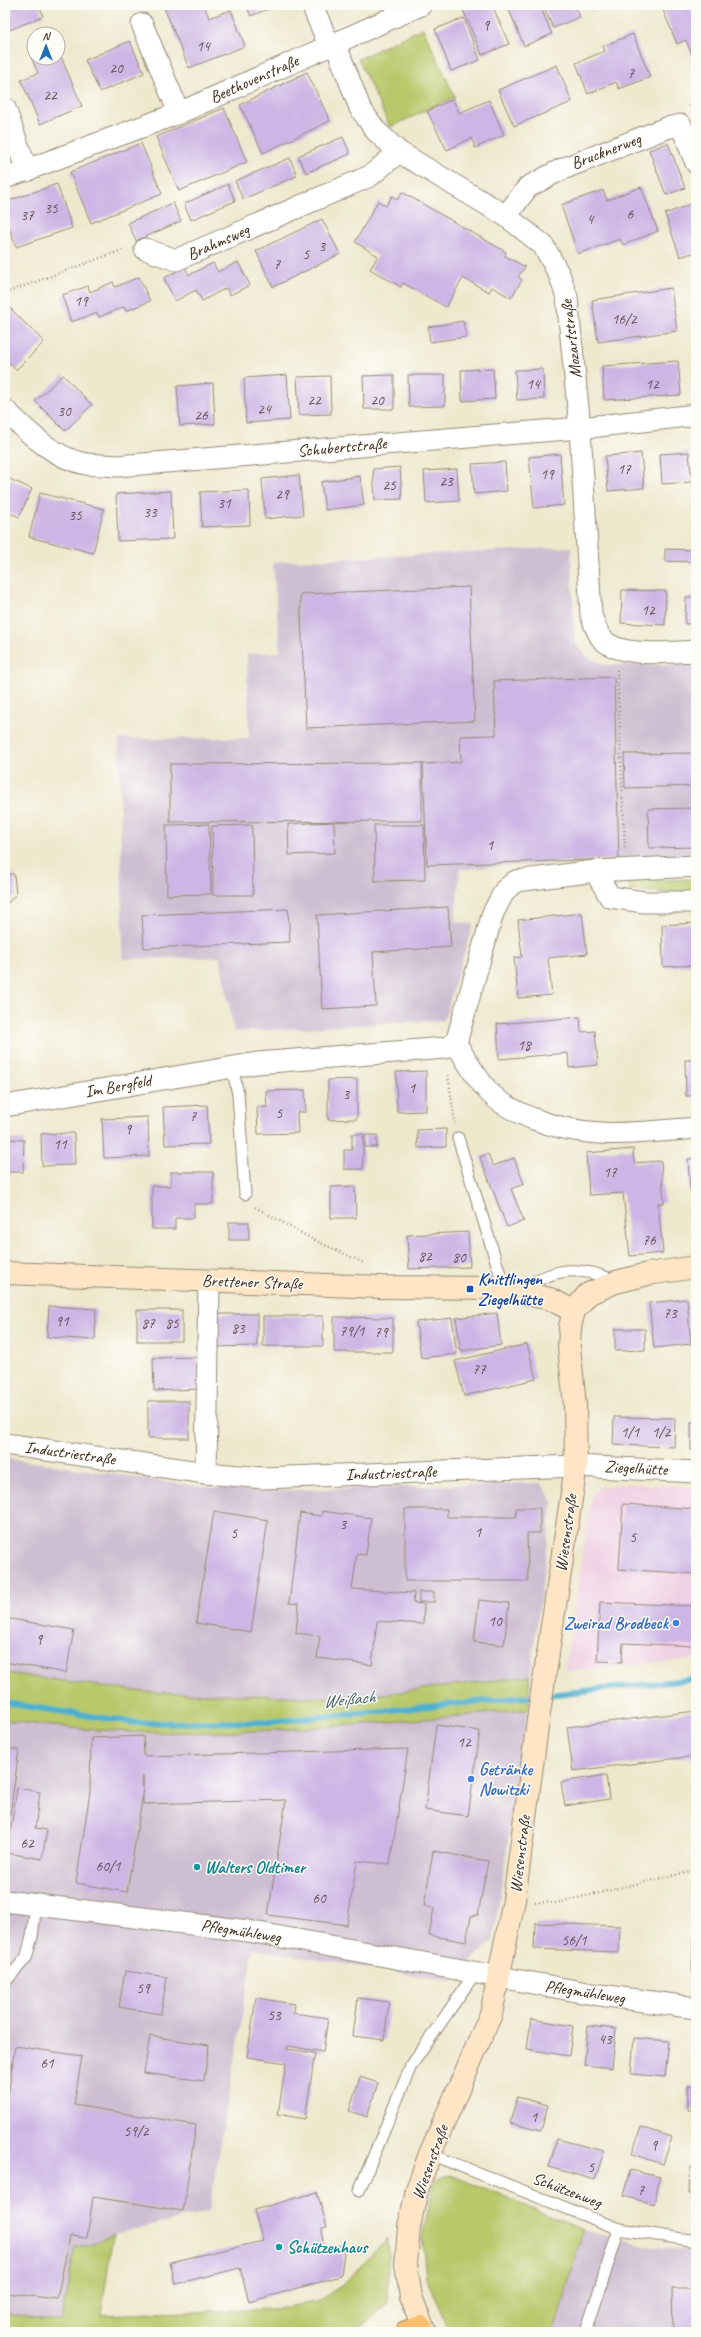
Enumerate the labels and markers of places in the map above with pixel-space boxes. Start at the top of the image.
place label: Knittlingen Ziegelhütte [478,1269,544,1310]
marker: Knittlingen Ziegelhütte [465,1284,475,1294]
place label: Zweirad Brodbeck [564,1613,670,1634]
marker: Zweirad Brodbeck [671,1618,681,1628]
place label: Getränke Nowitzki [479,1759,534,1800]
marker: Getränke Nowitzki [466,1774,476,1784]
place label: Walters Oldtimer [205,1857,307,1878]
marker: Walters Oldtimer [192,1862,202,1872]
place label: Schützenhaus [287,2237,369,2258]
marker: Schützenhaus [274,2242,284,2252]

